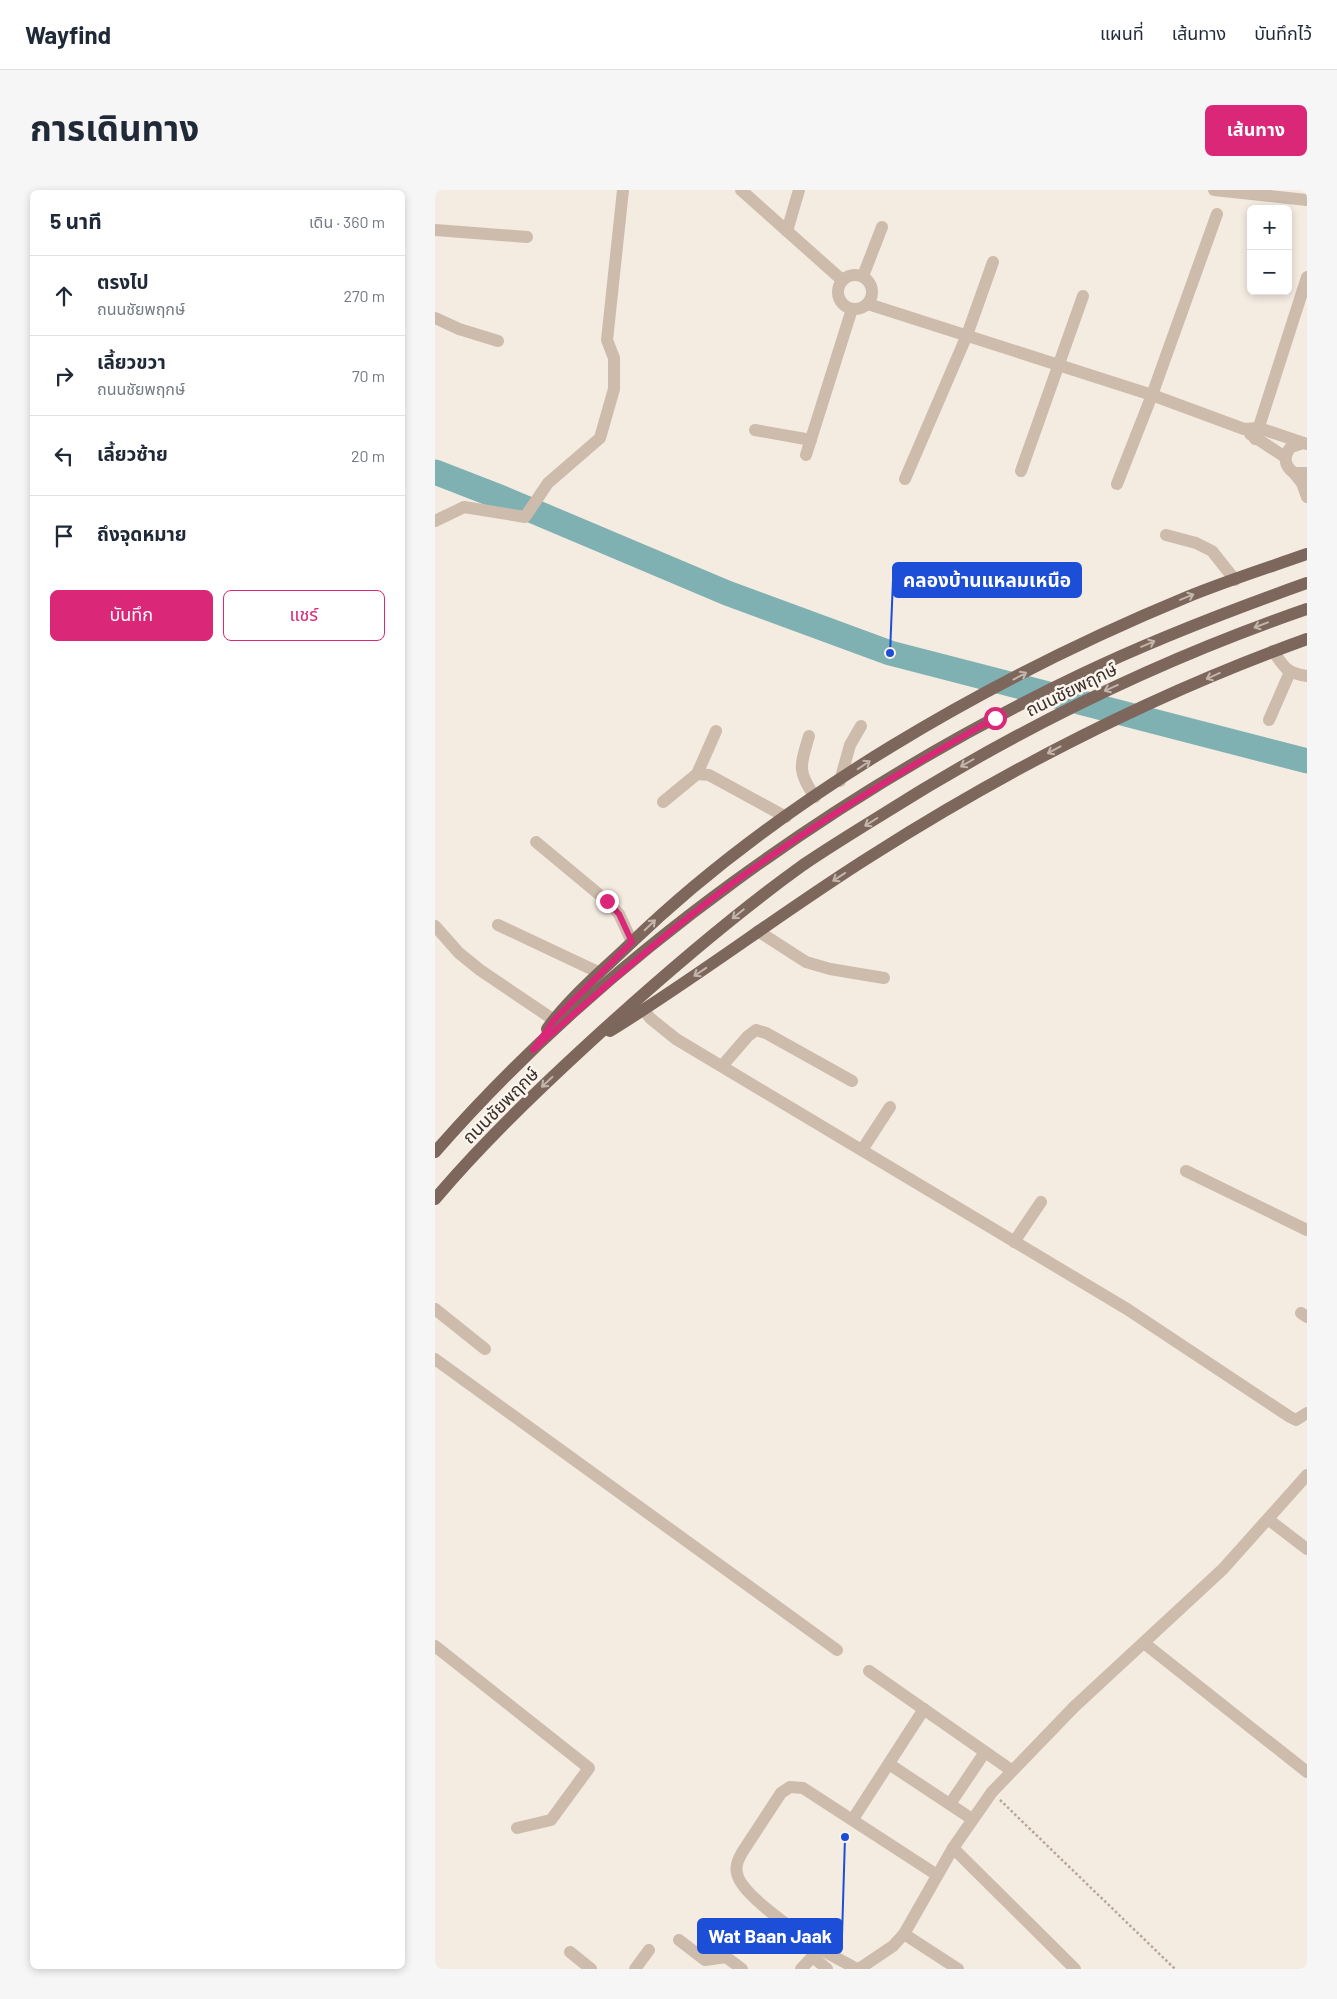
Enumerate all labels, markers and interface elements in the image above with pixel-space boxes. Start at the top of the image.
text: Wayfind [25,20,111,49]
text: แผนที่ [1100,22,1144,44]
text: เส้นทาง [1172,22,1226,44]
text: บันทึกไว้ [1254,22,1312,44]
button: เส้นทาง [1205,105,1307,156]
text: การเดินทาง [30,106,199,148]
map controls [1247,205,1292,295]
button: + [1247,205,1292,250]
text: 5 นาที [50,208,102,233]
text: เดิน · 360 m [309,212,385,231]
button: − [1247,250,1292,295]
text: ตรงไป [97,270,149,293]
icon: ahead [50,282,78,310]
text: 270 m [343,286,385,305]
text: ถนนชัยพฤกษ์ [97,299,185,318]
text: เลี้ยวขวา [97,350,166,373]
icon: right [50,362,78,390]
text: 70 m [352,366,385,385]
text: ถนนชัยพฤกษ์ [97,379,185,398]
icon: left [50,442,78,470]
text: เลี้ยวซ้าย [97,442,168,465]
text: 20 m [351,446,385,465]
icon: arrive [50,522,78,550]
text: ถึงจุดหมาย [97,522,187,545]
callout: คลองบ้านแหลมเหนือ [893,563,1081,597]
text: คลองบ้านแหลมเหนือ [903,568,1071,591]
button: บันทึก [50,590,213,641]
button: แชร์ [223,590,385,641]
one-way arrow [1179,592,1194,602]
one-way arrow [1254,621,1269,630]
one-way arrow [1140,639,1155,648]
street label: ถนนชัยพฤกษ์ [1022,657,1120,721]
one-way arrow [1012,670,1027,680]
one-way arrow [1206,671,1221,681]
one-way arrow [1104,684,1119,693]
route start [984,707,1007,730]
one-way arrow [1047,746,1062,755]
one-way arrow [960,758,975,768]
one-way arrow [856,760,870,770]
one-way arrow [865,817,879,827]
one-way arrow [832,872,846,882]
route end [596,890,619,913]
one-way arrow [732,909,745,920]
one-way arrow [643,919,656,931]
one-way arrow [693,967,707,977]
street label: ถนนชัยพฤกษ์ [457,1062,543,1148]
one-way arrow [541,1076,553,1088]
callout: Wat Baan Jaak [698,1919,842,1953]
text: Wat Baan Jaak [708,1924,832,1947]

